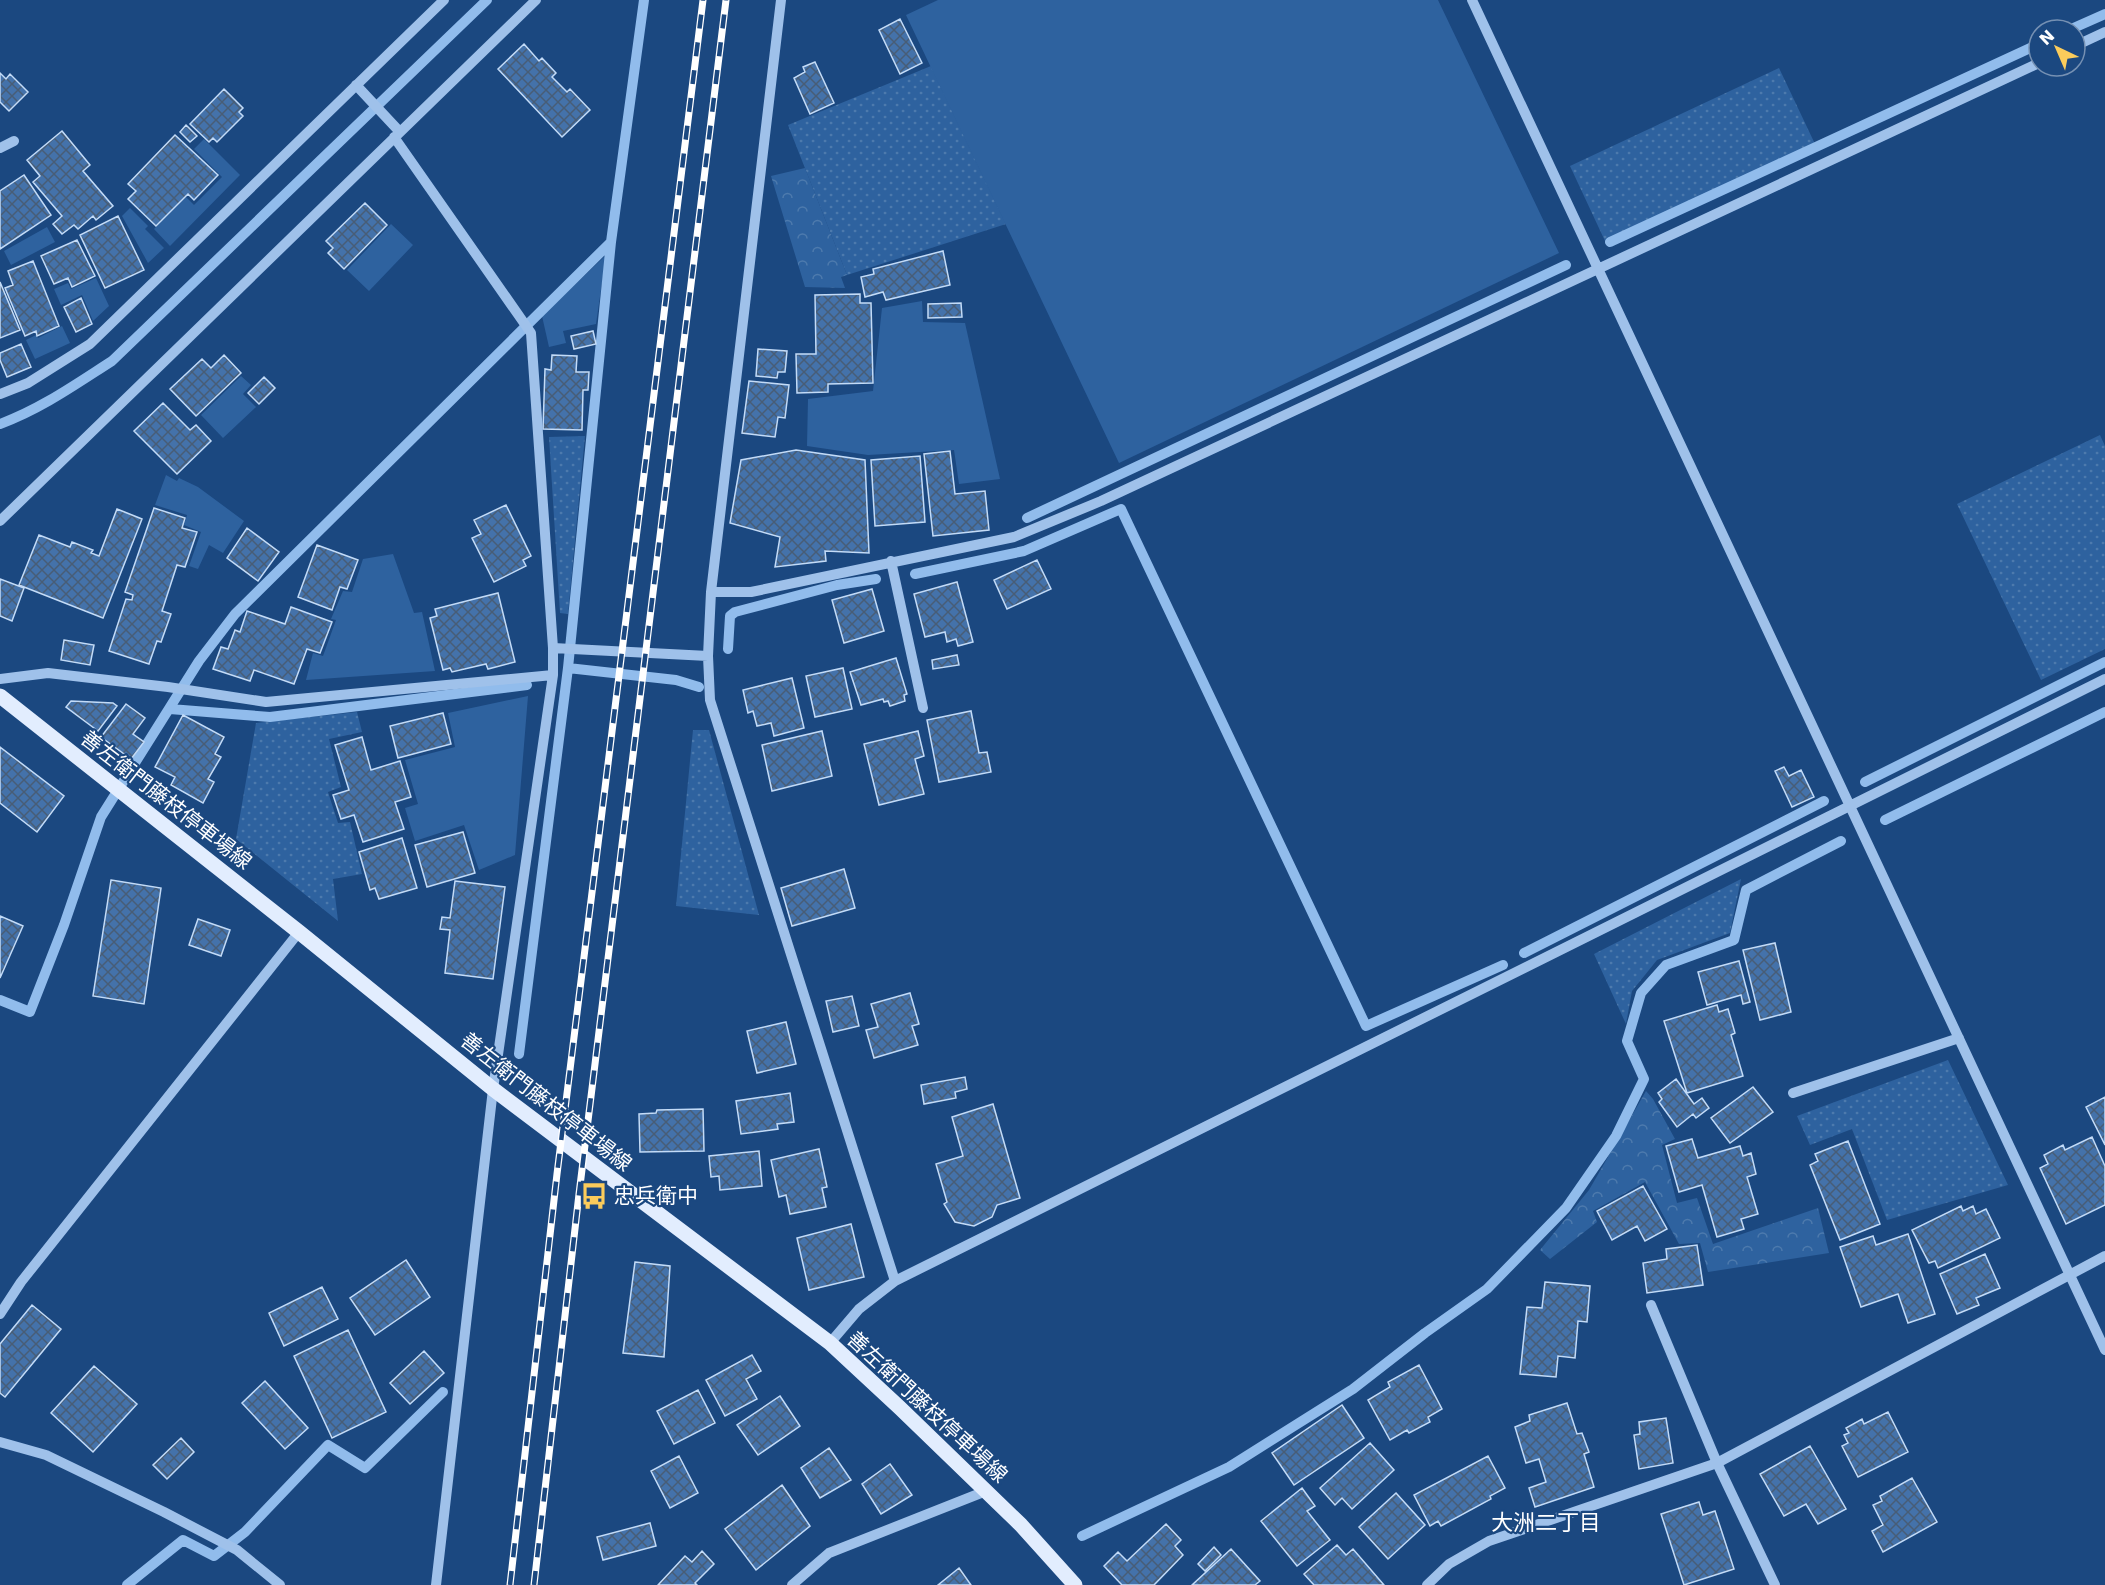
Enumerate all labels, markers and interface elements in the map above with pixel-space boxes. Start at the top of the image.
north arrow [2027,18,2087,78]
text: N [2036,26,2058,49]
street label: 善左衛門藤枝停車場線 [76,726,256,874]
street label: 善左衛門藤枝停車場線 [456,1028,636,1176]
bus stop icon: 忠兵衛中 [579,1181,609,1211]
place label: 忠兵衛中 [614,1184,698,1208]
street label: 善左衛門藤枝停車場線 [842,1327,1012,1487]
district label: 大洲二丁目 [1491,1510,1601,1535]

